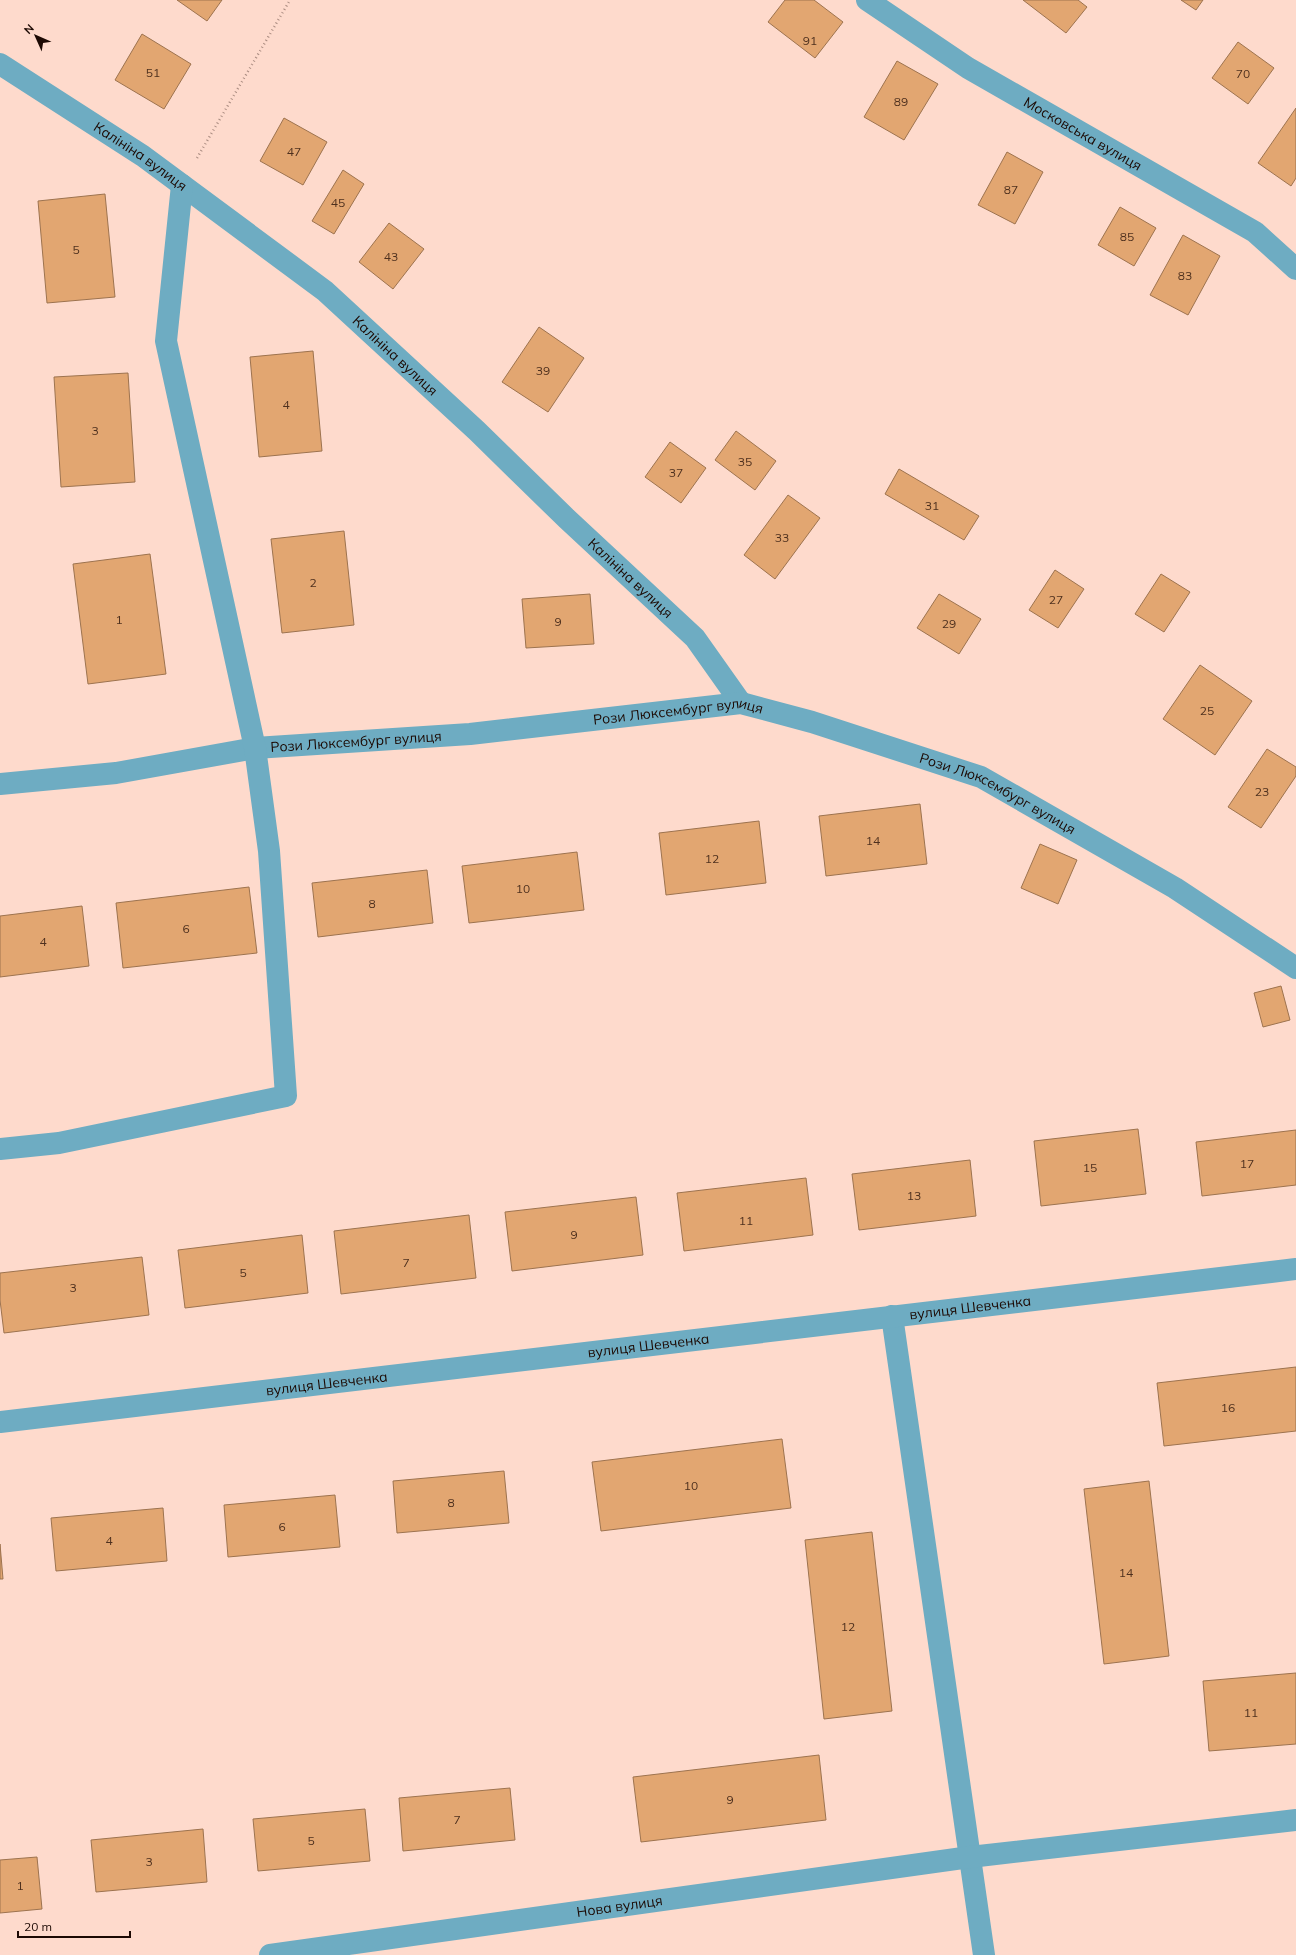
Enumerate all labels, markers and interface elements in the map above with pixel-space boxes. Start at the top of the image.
north arrow [16,16,56,56]
text: N [21,21,37,37]
house number: 91 [803,33,817,48]
house number: 51 [146,65,160,80]
house number: 70 [1236,66,1250,81]
street label: Московська вулиця [1021,93,1145,174]
house number: 89 [894,94,908,109]
street label: Калініна вулиця [90,118,191,195]
house number: 47 [287,144,301,159]
house number: 87 [1004,182,1018,197]
house number: 45 [331,195,345,210]
house number: 85 [1120,229,1134,244]
house number: 5 [72,242,80,257]
house number: 43 [384,249,398,264]
house number: 83 [1178,268,1192,283]
street label: Калініна вулиця [349,312,442,399]
house number: 39 [536,363,550,378]
house number: 4 [282,397,290,412]
house number: 3 [91,423,99,438]
house number: 35 [738,454,752,469]
house number: 37 [669,465,683,480]
house number: 31 [925,498,939,513]
house number: 33 [775,530,789,545]
street label: Калініна вулиця [584,534,677,622]
house number: 2 [309,575,317,590]
house number: 27 [1049,592,1063,607]
house number: 1 [115,612,123,627]
house number: 9 [554,614,562,629]
house number: 29 [942,616,956,631]
street label: Рози Люксембург вулиця [592,694,765,729]
house number: 25 [1200,703,1214,718]
street label: Рози Люксембург вулиця [270,727,442,756]
street label: Рози Люксембург вулиця [917,749,1079,838]
house number: 23 [1255,784,1269,799]
house number: 14 [866,833,880,848]
house number: 12 [705,851,719,866]
house number: 10 [516,881,530,896]
house number: 8 [368,896,376,911]
house number: 6 [182,921,190,936]
house number: 4 [39,934,47,949]
house number: 17 [1240,1156,1254,1171]
house number: 15 [1083,1160,1097,1175]
house number: 13 [907,1188,921,1203]
house number: 11 [739,1213,753,1228]
house number: 9 [570,1227,578,1242]
house number: 7 [402,1255,410,1270]
house number: 5 [239,1265,247,1280]
house number: 3 [69,1280,77,1295]
street label: вулиця Шевченка [908,1291,1032,1324]
street label: вулиця Шевченка [587,1329,710,1362]
street label: вулиця Шевченка [265,1367,389,1400]
house number: 16 [1221,1400,1235,1415]
house number: 10 [684,1478,698,1493]
house number: 8 [447,1495,455,1510]
house number: 6 [278,1519,286,1534]
house number: 4 [105,1533,113,1548]
house number: 14 [1119,1565,1133,1580]
house number: 12 [841,1619,855,1634]
house number: 11 [1244,1705,1258,1720]
house number: 9 [726,1792,734,1807]
house number: 7 [453,1812,461,1827]
house number: 5 [307,1833,315,1848]
house number: 3 [145,1854,153,1869]
house number: 1 [16,1878,24,1893]
street label: Нова вулиця [575,1891,664,1921]
scale bar [18,1913,130,1939]
text: 20 m [24,1919,52,1934]

